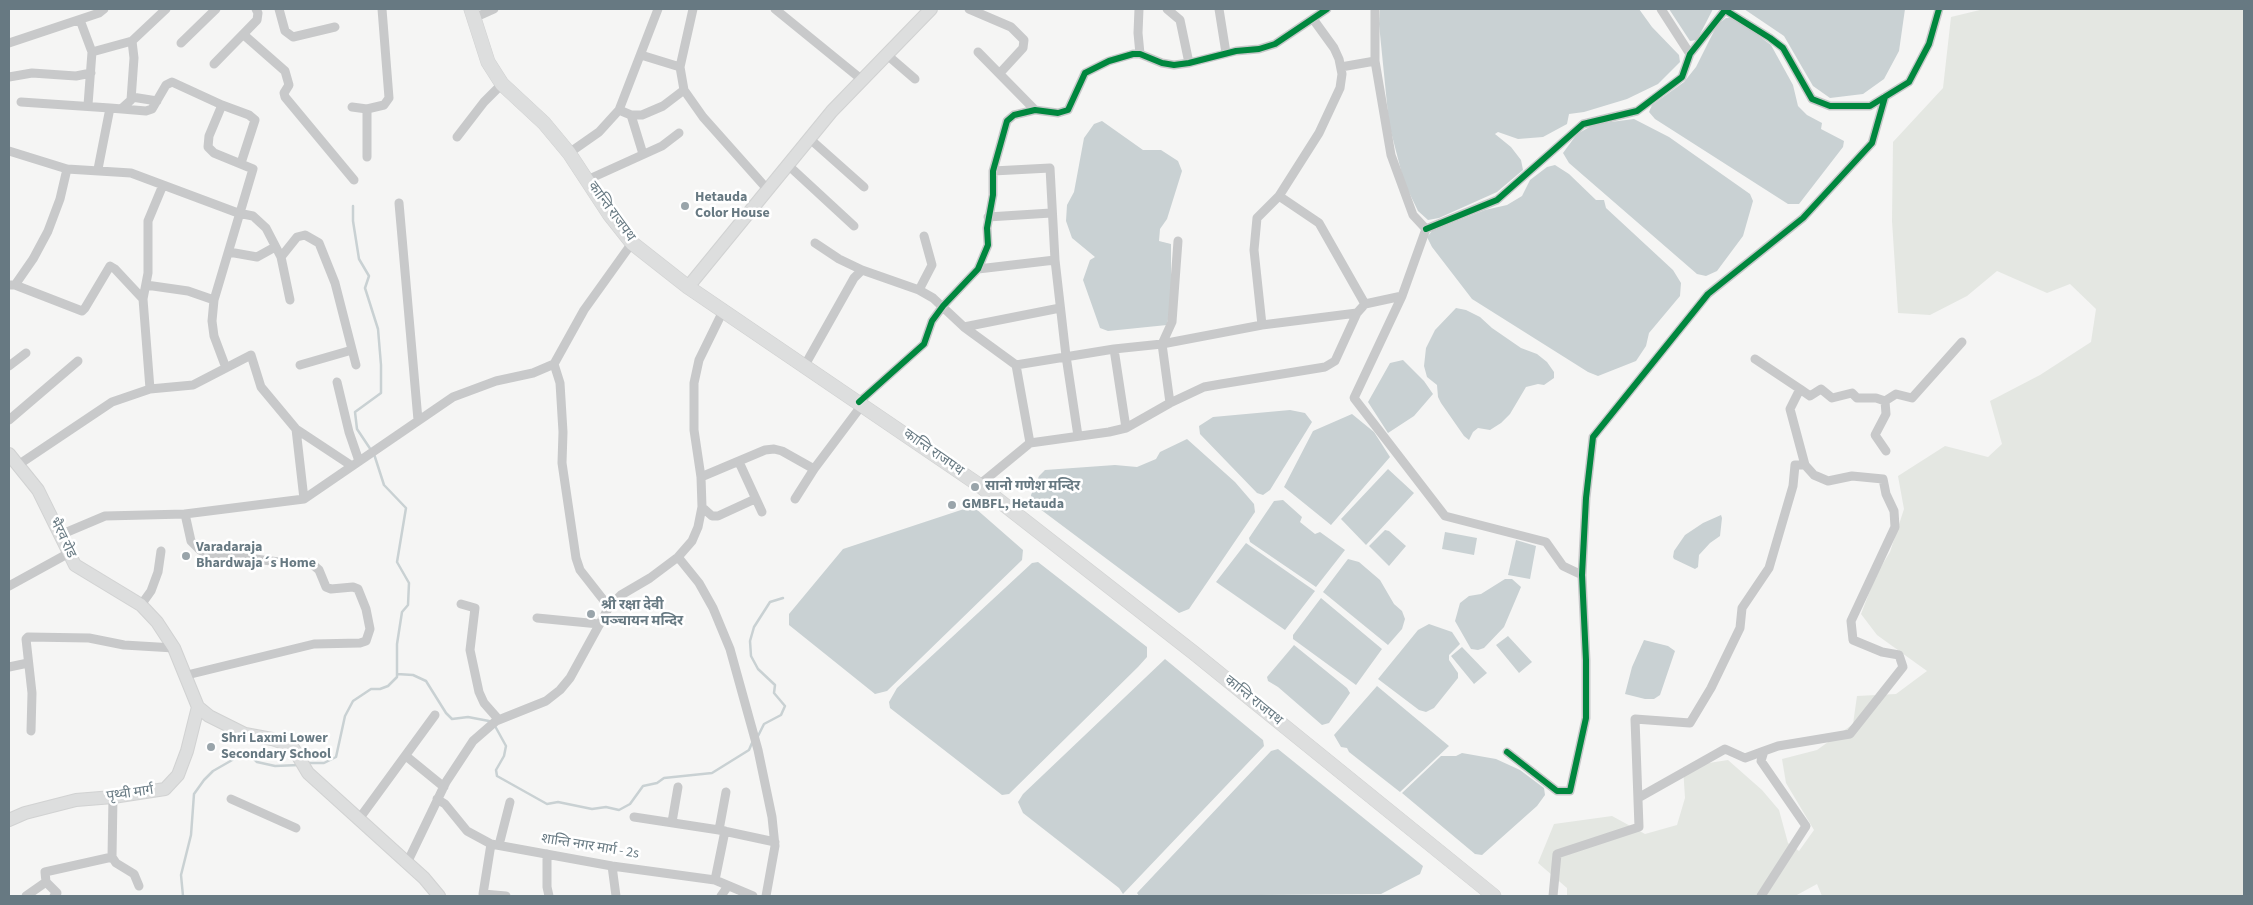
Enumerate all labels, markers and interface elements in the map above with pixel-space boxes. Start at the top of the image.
street label: कान्ति राजपथ [584,179,638,245]
place label: Hetauda Color House [695,190,770,222]
marker: Hetauda Color House [679,200,691,212]
street label: कान्ति राजपथ [900,426,966,480]
place label: सानो गणेश मन्दिर [985,479,1080,495]
marker: सानो गणेश मन्दिर [969,481,981,493]
place label: GMBFL, Hetauda [962,497,1064,513]
marker: GMBFL, Hetauda [946,499,958,511]
street label: भैरव रोड [45,515,79,561]
place label: Varadaraja Bhardwaja´s Home [196,540,316,572]
marker: Varadaraja Bhardwaja´s Home [180,550,192,562]
place label: श्री रक्षा देवी पञ्चायन मन्दिर [601,598,683,630]
marker: श्री रक्षा देवी पञ्चायन मन्दिर [585,608,597,620]
street label: कान्ति राजपथ [1221,673,1285,729]
place label: Shri Laxmi Lower Secondary School [221,731,331,764]
marker: Shri Laxmi Lower Secondary School [205,741,217,753]
street label: पृथ्वी मार्ग [105,782,155,806]
street label: शान्ति नगर मार्ग - 2s [540,831,640,863]

